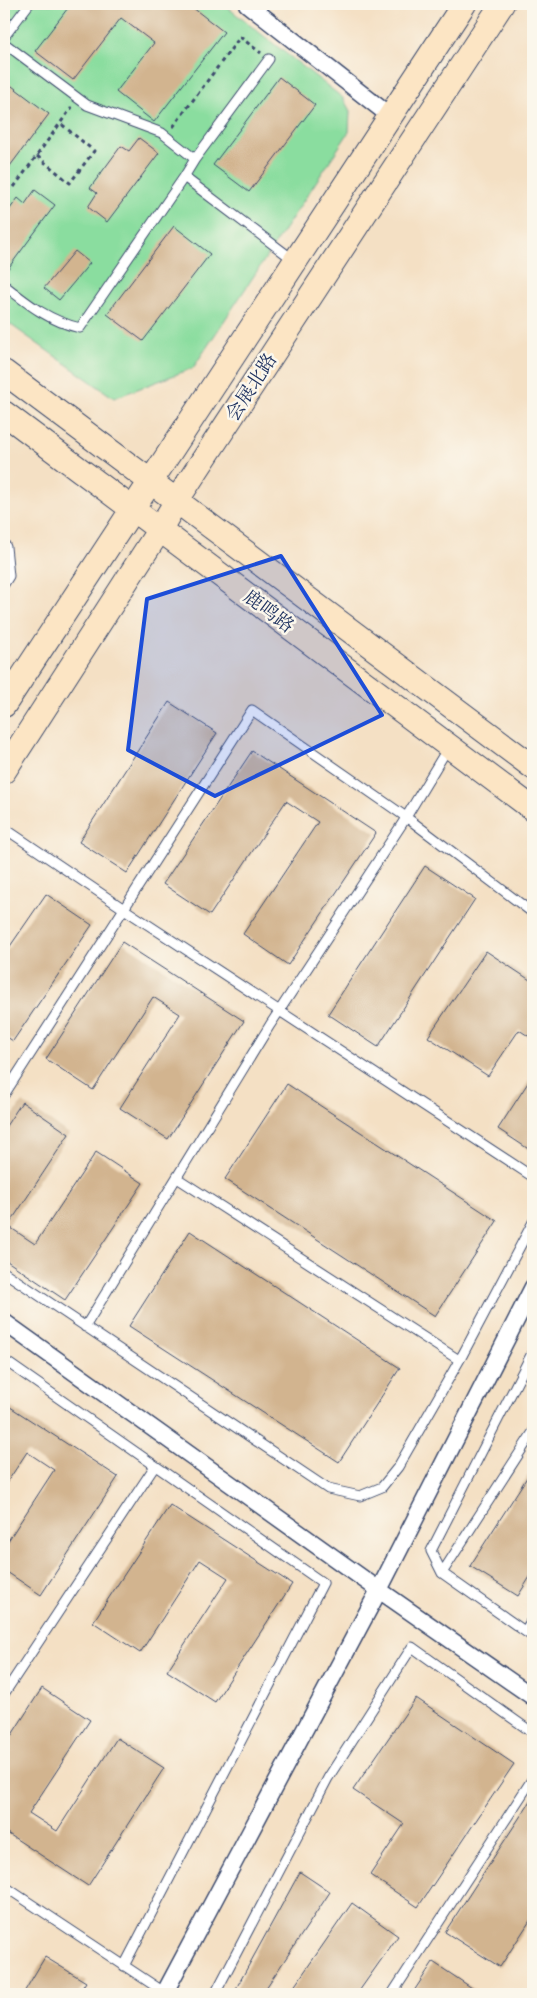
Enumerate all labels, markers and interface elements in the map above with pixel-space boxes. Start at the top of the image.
street label: 会展北路 [220,348,282,426]
street label: 鹿鸣路 [239,584,299,638]

